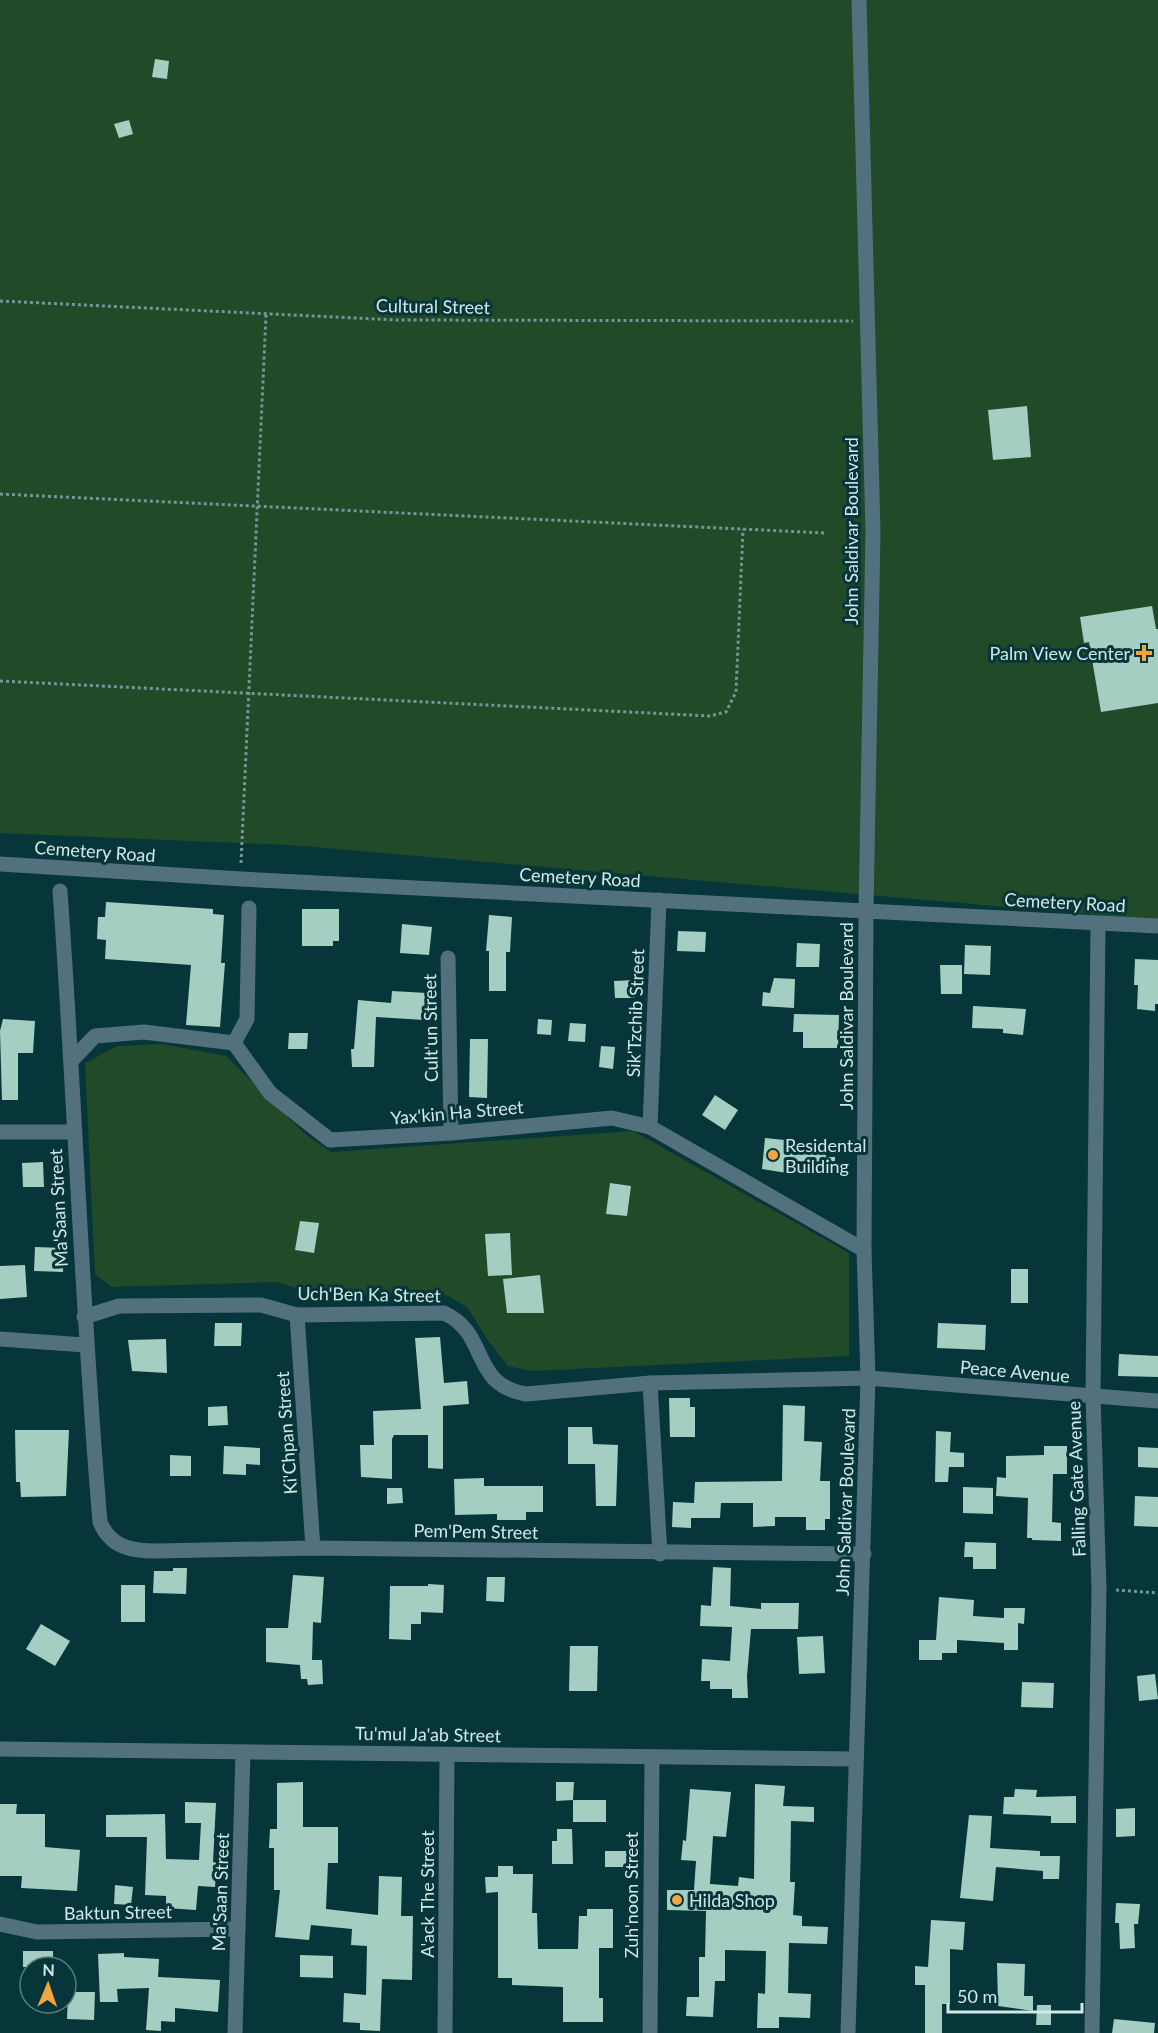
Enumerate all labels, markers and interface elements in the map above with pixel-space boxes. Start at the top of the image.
street label: Cultural Street [376,294,491,318]
street label: John Saldivar Boulevard [840,437,862,625]
place label: Palm View Center [989,642,1130,664]
marker: Palm View Center [1135,644,1153,662]
street label: Cemetery Road [34,836,156,866]
street label: Cemetery Road [519,863,641,891]
street label: Cemetery Road [1004,888,1126,916]
street label: John Saldivar Boulevard [835,922,857,1110]
street label: Sik'Tzchib Street [622,948,648,1078]
street label: Cult'un Street [418,973,442,1082]
street label: Yax'kin Ha Street [390,1095,525,1129]
place label: Residental Building [785,1134,866,1177]
street label: Ma'Saan Street [44,1148,72,1268]
marker: Residental Building [766,1148,780,1162]
street label: Uch'Ben Ka Street [297,1282,441,1306]
street label: Peace Avenue [959,1355,1071,1387]
street label: Ki'Chpan Street [271,1370,301,1495]
street label: Falling Gate Avenue [1062,1401,1090,1557]
street label: John Saldivar Boulevard [831,1408,859,1596]
street label: Pem'Pem Street [413,1519,539,1543]
street label: Tu'mul Ja'ab Street [355,1722,502,1746]
street label: A'ack The Street [416,1830,438,1958]
street label: Zuh'noon Street [620,1831,642,1958]
street label: Ma'Saan Street [207,1832,233,1952]
place label: Hilda Shop [689,1889,775,1911]
marker: Hilda Shop [670,1893,684,1907]
street label: Baktun Street [64,1900,173,1924]
north arrow [18,1955,78,2015]
text: N [42,1960,55,1979]
scale bar [948,1976,1082,2014]
text: 50 m [957,1985,997,2007]

